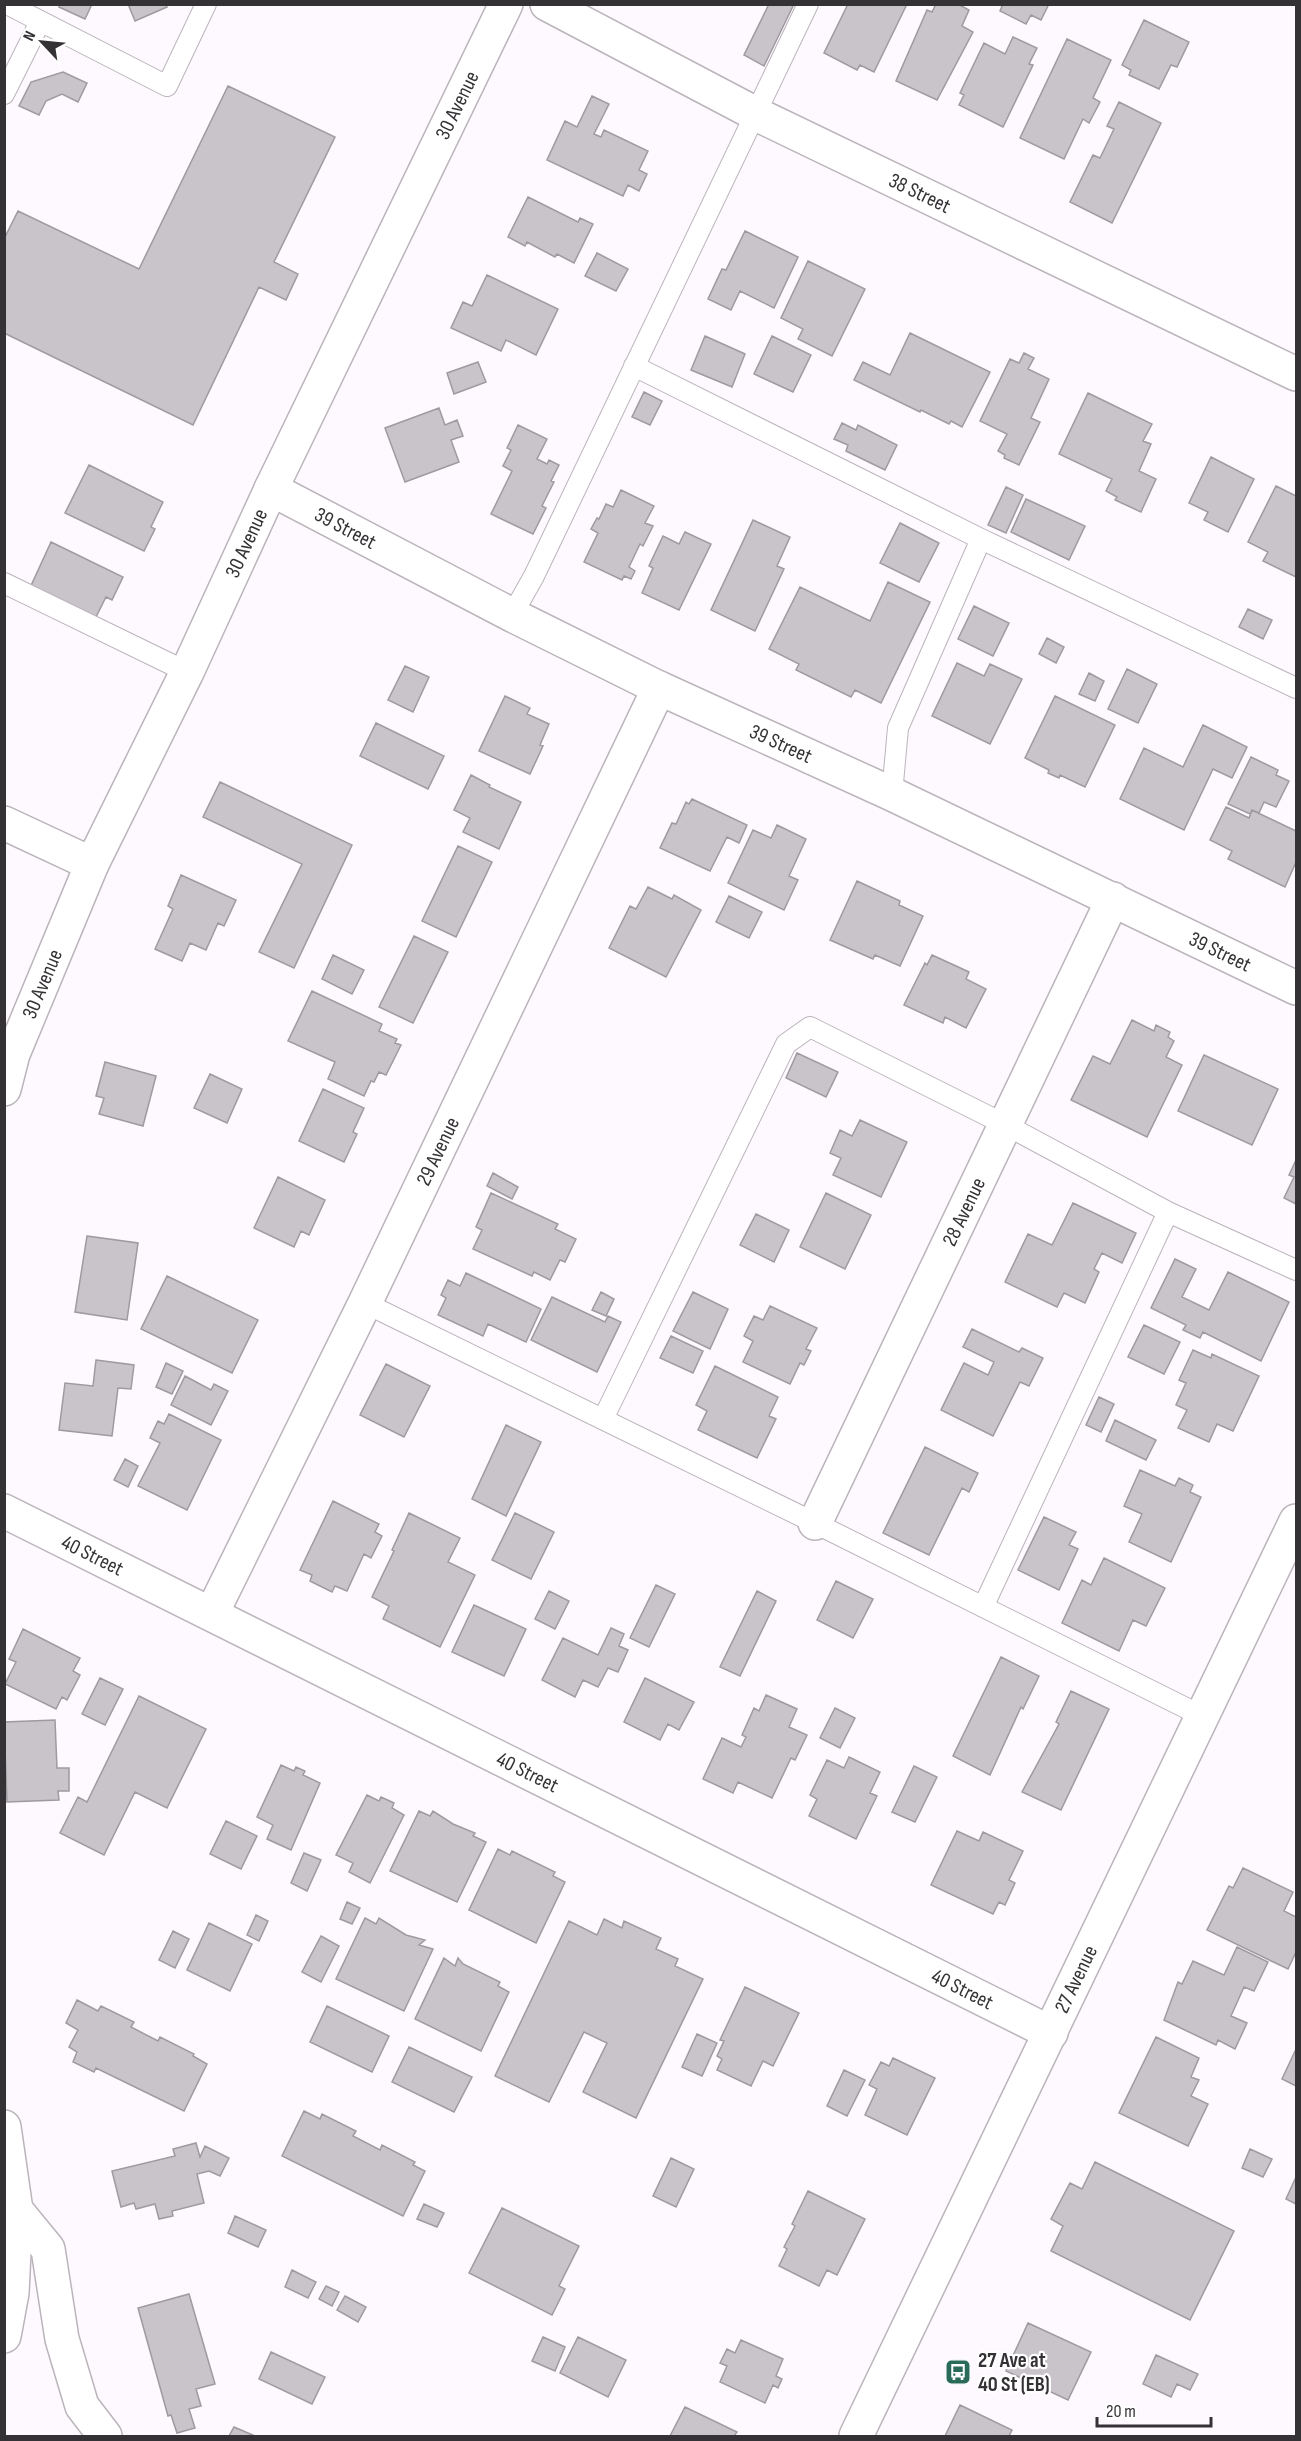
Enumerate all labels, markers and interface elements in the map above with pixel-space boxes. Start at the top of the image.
north arrow [12,12,72,72]
text: N [19,28,40,44]
street label: 30 Avenue [430,67,485,144]
street label: 38 Street [885,168,955,219]
street label: 39 Street [310,502,380,555]
street label: 30 Avenue [220,505,273,582]
street label: 39 Street [746,719,816,769]
street label: 39 Street [1185,926,1255,978]
street label: 30 Avenue [17,946,68,1023]
street label: 29 Avenue [411,1113,465,1190]
street label: 28 Avenue [937,1174,991,1250]
street label: 40 Street [57,1530,127,1581]
street label: 40 Street [492,1747,562,1798]
street label: 27 Avenue [1049,1942,1103,2017]
street label: 40 Street [927,1963,997,2015]
place label: 27 Ave at 40 St (EB) [978,2348,1050,2397]
bus stop icon: 27 Ave at 40 St (EB) [943,2357,973,2387]
scale bar [1097,2390,1211,2428]
text: 20 m [1106,2401,1136,2422]

